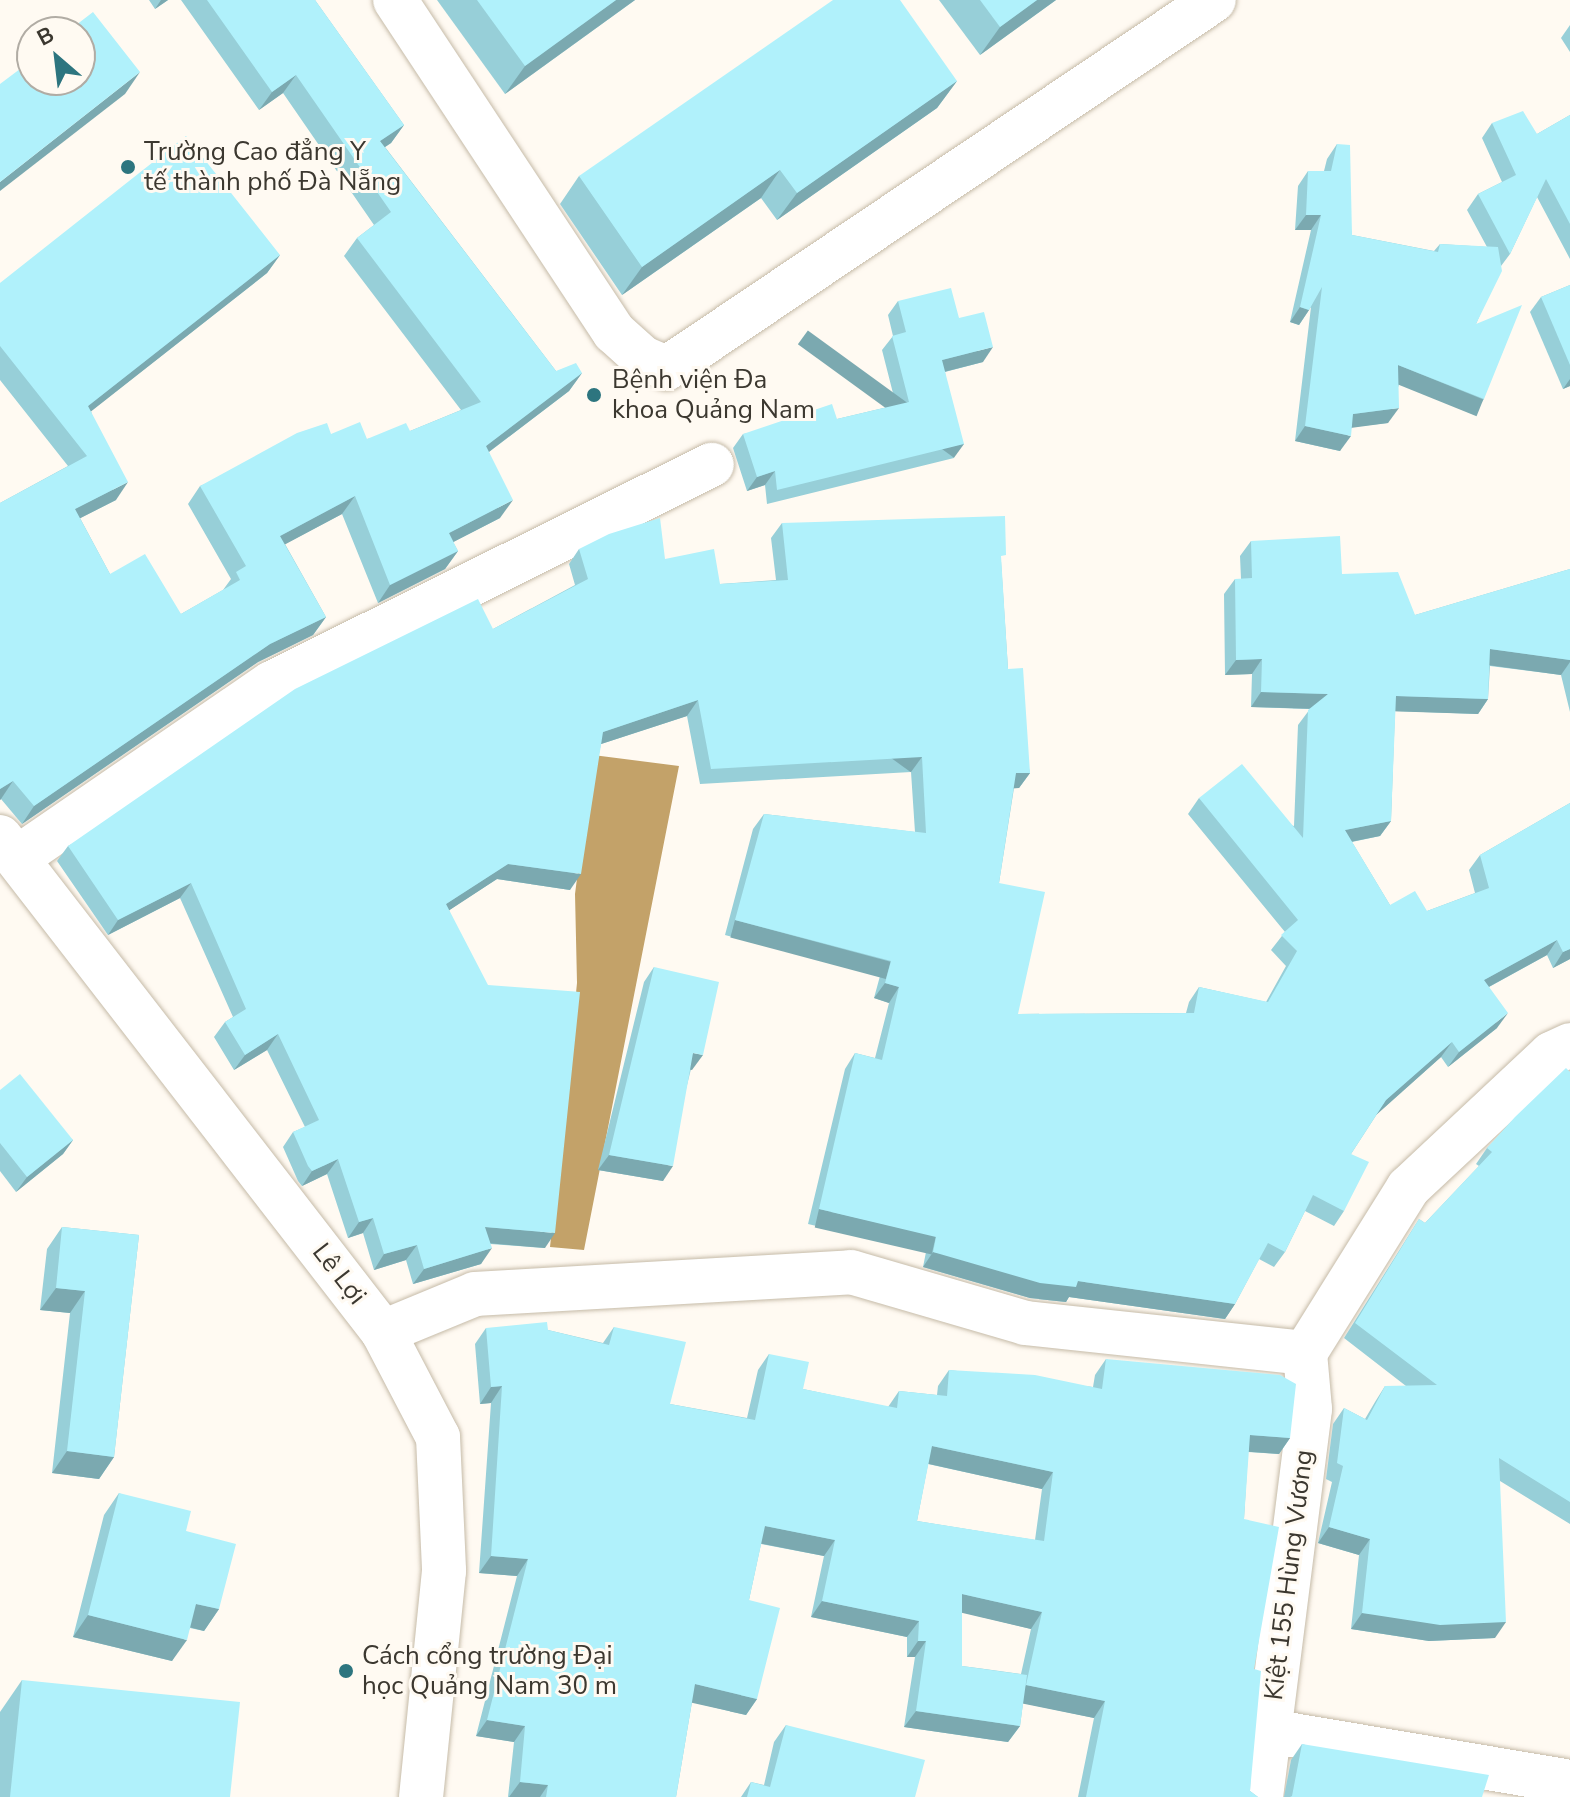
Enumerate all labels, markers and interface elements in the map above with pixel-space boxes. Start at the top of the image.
north arrow [16,16,96,96]
text: B [32,20,59,53]
place label: Trường Cao đẳng Y tế thành phố Đà Nẵng [144,136,401,198]
marker: Trường Cao đẳng Y tế thành phố Đà Nẵng [119,158,137,176]
place label: Bệnh viện Đa khoa Quảng Nam [612,364,815,426]
marker: Bệnh viện Đa khoa Quảng Nam [583,384,605,406]
street label: Lê Lợi [305,1237,373,1311]
street label: Kiệt 155 Hùng Vương [1258,1448,1320,1702]
place label: Cách cổng trường Đại học Quảng Nam 30 m [362,1640,617,1702]
marker: Cách cổng trường Đại học Quảng Nam 30 m [337,1662,355,1680]

